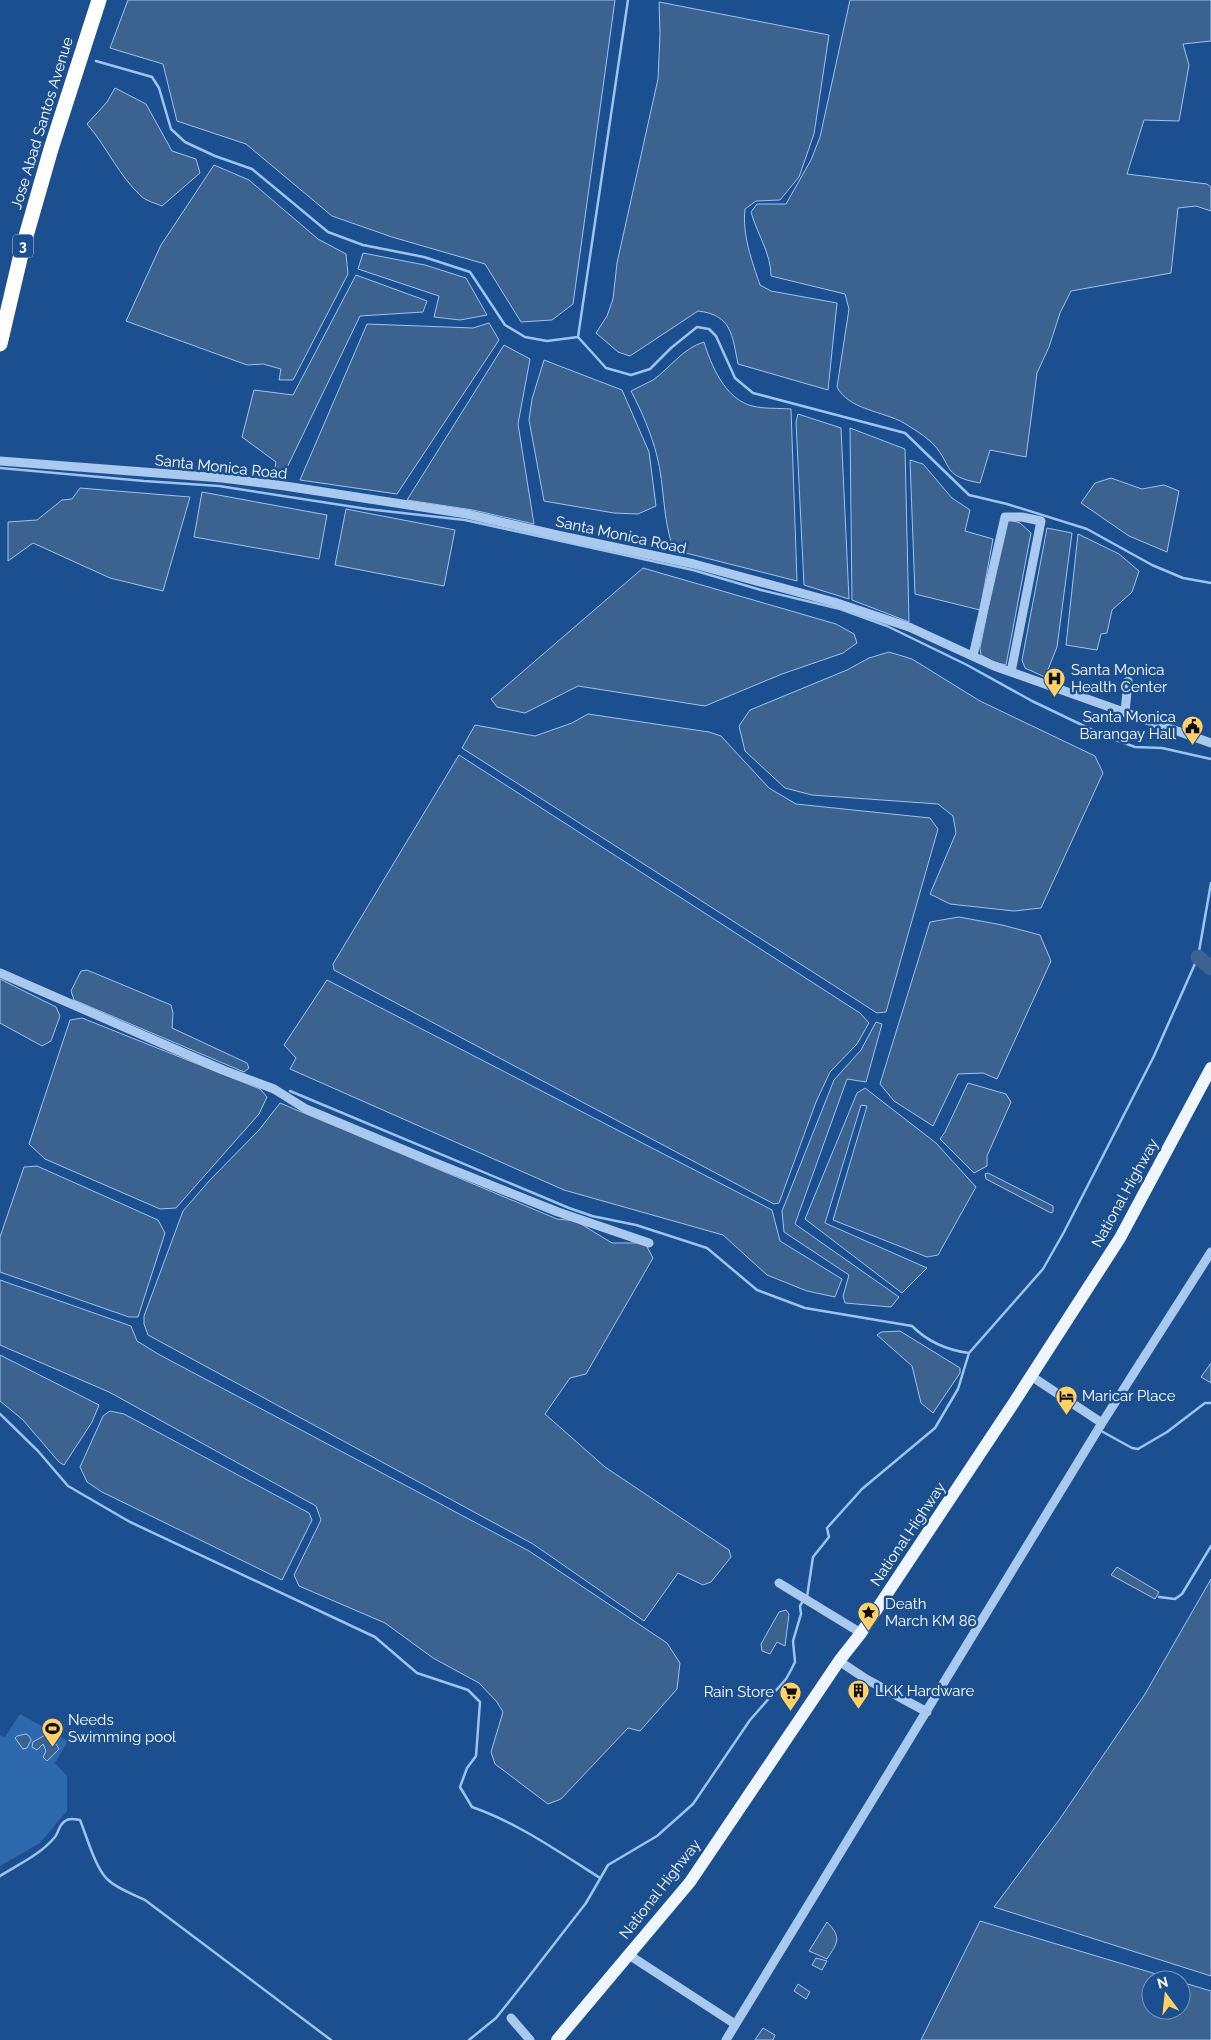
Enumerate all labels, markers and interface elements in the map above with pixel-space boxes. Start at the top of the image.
street label: Jose Abad Santos Avenue [7,35,77,211]
road number: 3 [13,235,33,258]
street label: Santa Monica Road [154,451,288,483]
street label: Santa Monica Road [554,512,688,558]
place label: Santa Monica Health Center [1071,661,1168,696]
hospital icon: Santa Monica Health Center [1043,667,1067,698]
place label: Santa Monica Barangay Hall [1080,708,1177,743]
public building icon: Santa Monica Barangay Hall [1180,714,1204,745]
street label: National Highway [1088,1136,1162,1250]
hotel icon: Maricar Place [1054,1384,1078,1415]
place label: Maricar Place [1082,1387,1176,1405]
street label: National Highway [867,1479,949,1589]
place label: Death March KM 86 [885,1595,977,1630]
place icon: Death March KM 86 [857,1601,881,1632]
building icon: LKK Hardware [847,1679,871,1710]
supermarket icon: Rain Store [778,1680,802,1711]
place label: LKK Hardware [875,1682,974,1700]
place label: Rain Store [704,1683,774,1701]
place label: Needs Swimming pool [68,1711,177,1746]
sports icon: Needs Swimming pool [40,1717,64,1748]
street label: National Highway [616,1836,704,1942]
north arrow [1141,1970,1191,2020]
text: N [1155,1973,1170,1992]

